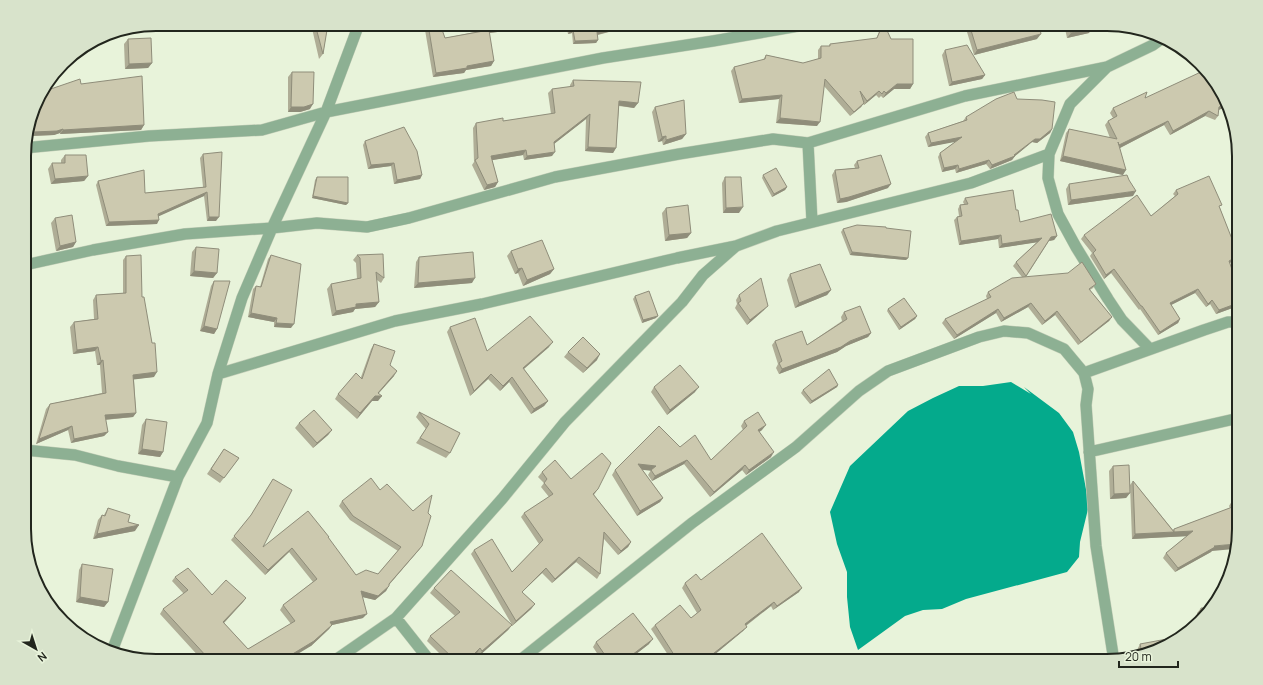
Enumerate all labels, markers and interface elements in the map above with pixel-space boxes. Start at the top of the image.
north arrow [16,629,56,669]
scale bar [1119,643,1178,669]
text: 20 m [1125,648,1152,665]
text: N [35,649,50,666]

